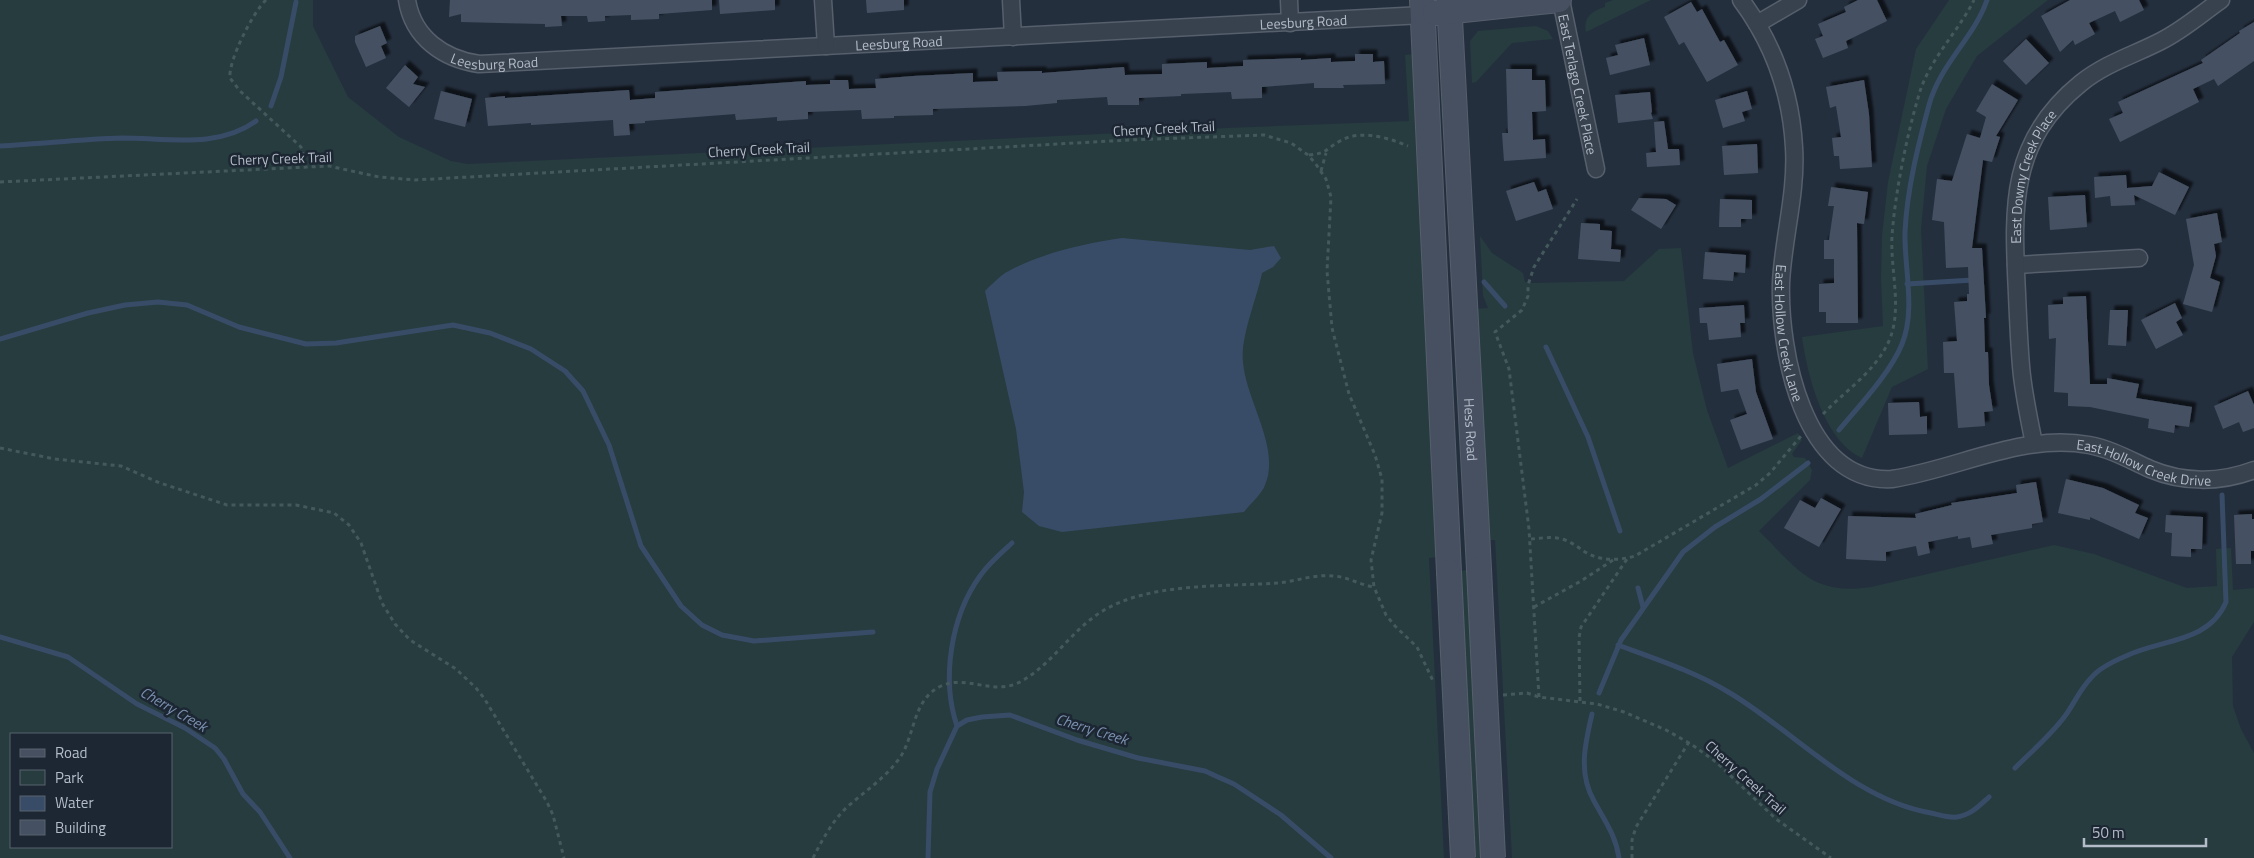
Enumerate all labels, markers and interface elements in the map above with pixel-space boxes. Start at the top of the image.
street label: Leesburg Road [1259,8,1348,34]
street label: East Terlago Creek Place [1554,12,1603,156]
street label: Leesburg Road [855,29,943,55]
street label: Leesburg Road [448,47,539,75]
street label: East Downy Creek Place [2005,104,2061,244]
street label: Cherry Creek Trail [1112,115,1216,141]
street label: Cherry Creek Trail [707,136,811,162]
street label: Cherry Creek Trail [230,146,332,170]
street label: East Hollow Creek Lane [1770,264,1809,404]
street label: Hess Road [1459,397,1484,461]
street label: East Hollow Creek Drive [2075,433,2211,490]
water label: Cherry Creek [136,680,214,739]
water label: Cherry Creek [1053,707,1133,752]
legend [10,733,172,848]
street label: Cherry Creek Trail [1701,735,1791,819]
text: Road [55,741,87,764]
text: Park [55,766,84,789]
text: Water [55,791,94,814]
text: Building [55,816,106,839]
scale bar [2084,816,2206,848]
text: 50 m [2092,821,2125,844]

